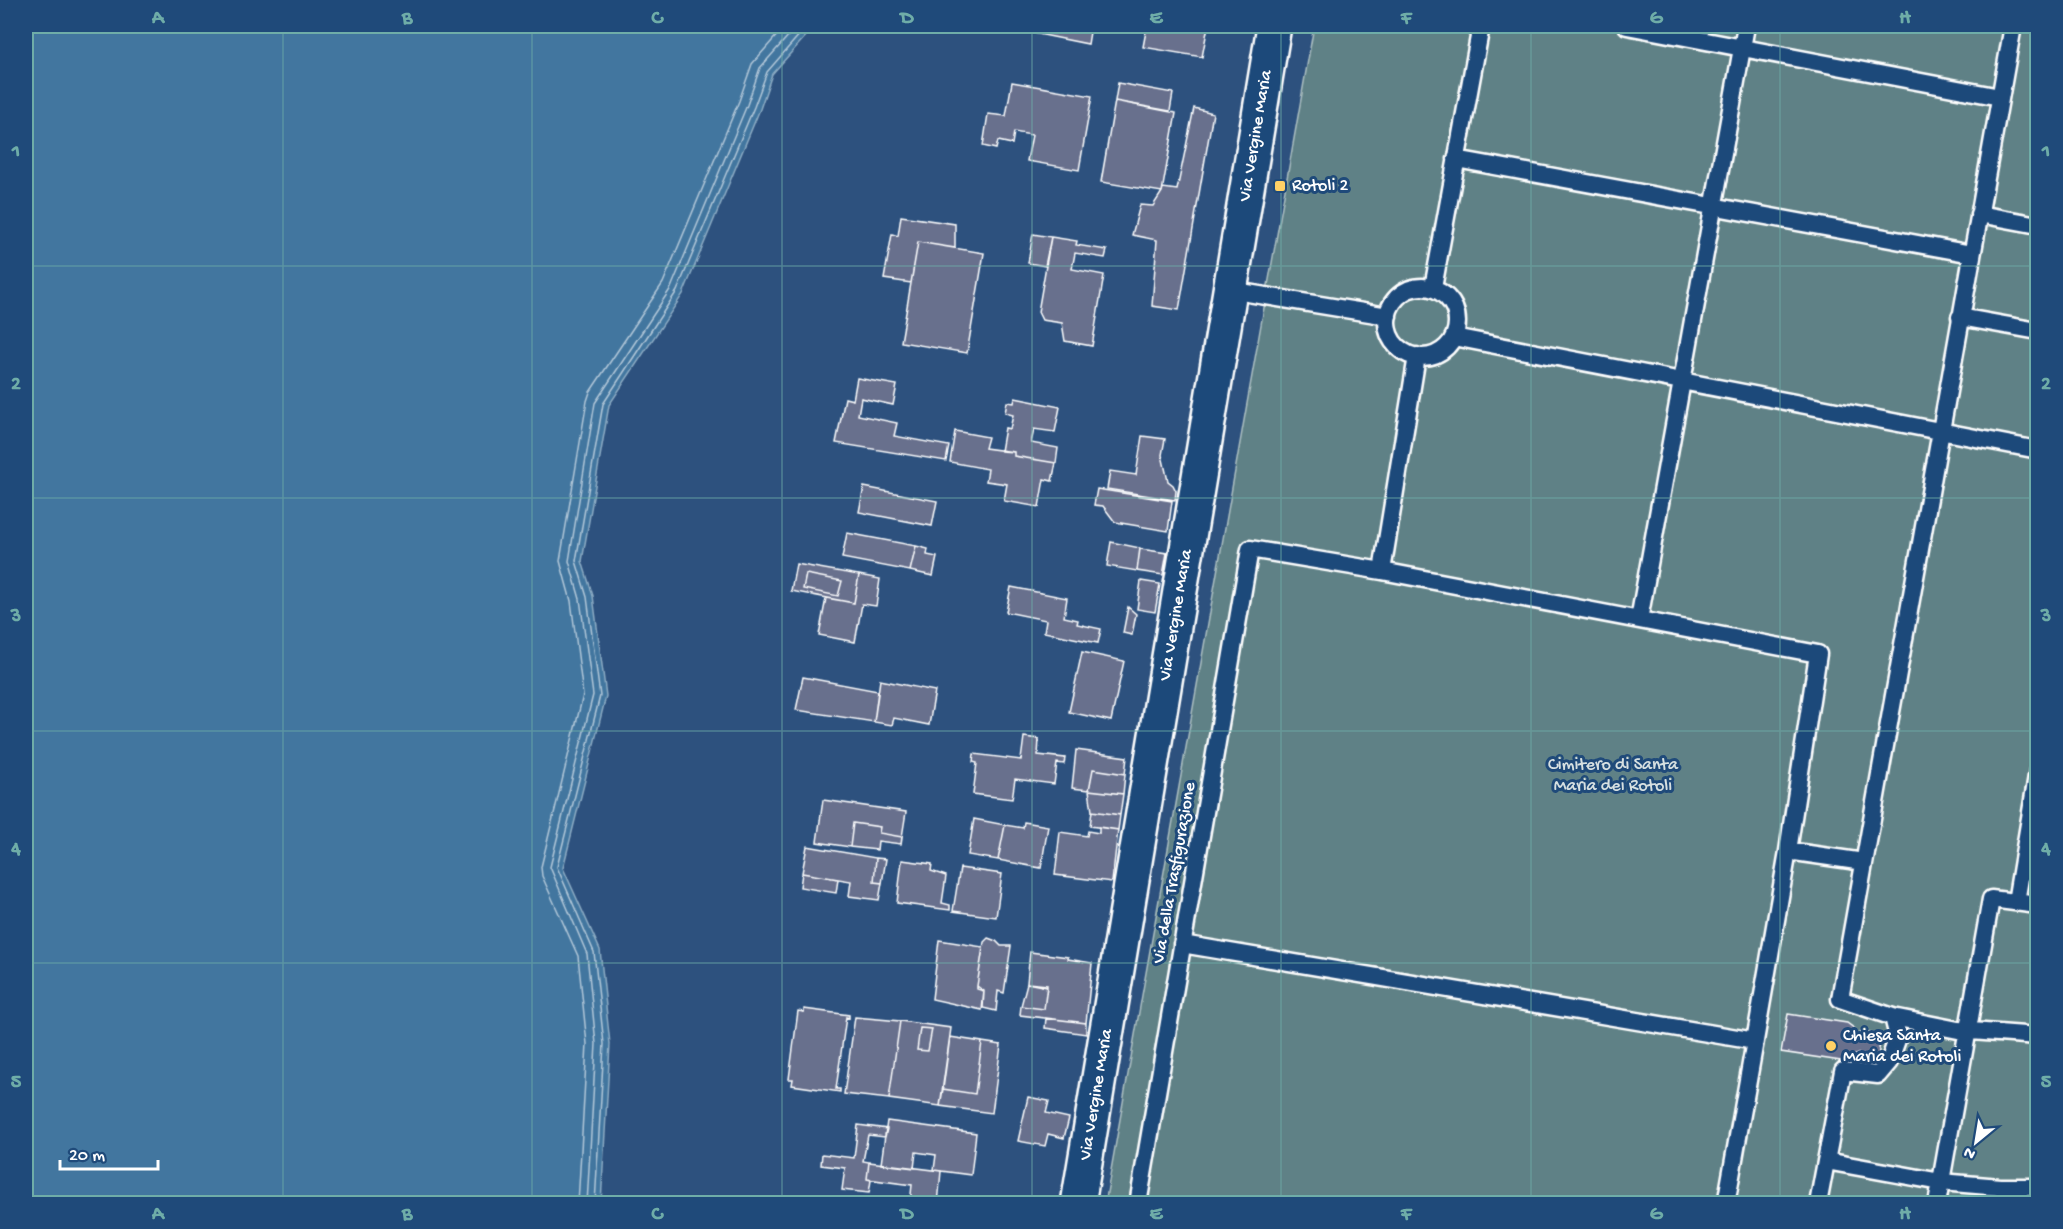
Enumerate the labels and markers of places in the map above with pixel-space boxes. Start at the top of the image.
place label: Rotoli 2 [1292,176,1349,197]
marker: Rotoli 2 [1273,179,1287,193]
place label: Chiesa Santa Maria dei Rotoli [1843,1026,1961,1068]
marker: Chiesa Santa Maria dei Rotoli [1824,1039,1838,1053]

